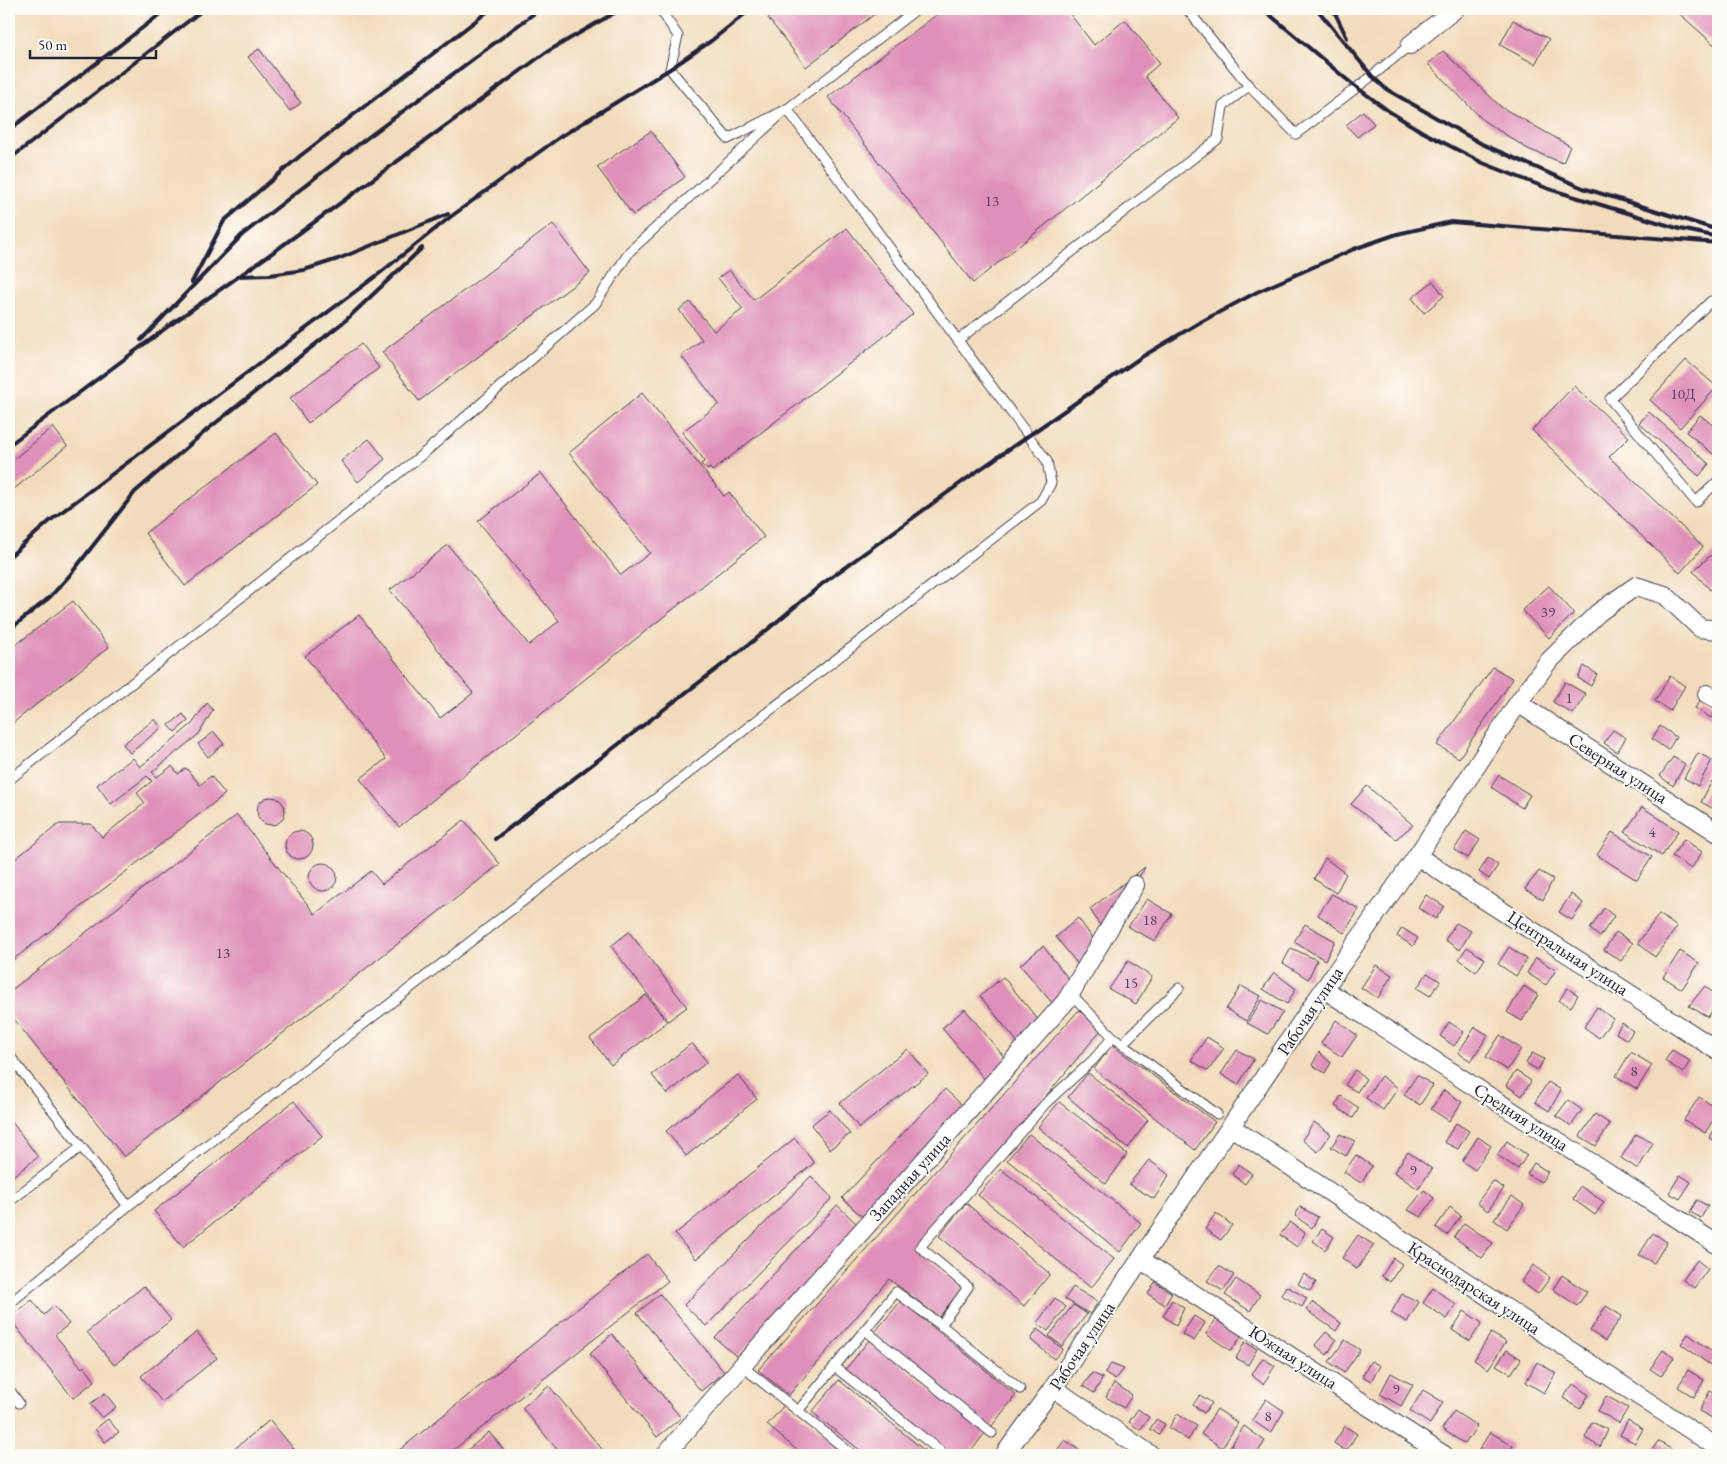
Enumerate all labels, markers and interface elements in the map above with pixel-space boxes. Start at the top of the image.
scale bar [30,28,156,60]
text: 50 m [38,35,67,54]
house number: 13 [985,191,999,210]
house number: 10Д [1671,384,1695,403]
house number: 39 [1541,602,1555,621]
house number: 1 [1565,688,1573,707]
street label: Северная улица [1564,727,1673,809]
house number: 4 [1648,822,1656,841]
street label: Центральная улица [1503,905,1634,1001]
house number: 18 [1143,910,1157,929]
house number: 13 [216,943,230,962]
street label: Рабочая улица [1271,961,1348,1060]
house number: 15 [1124,973,1138,992]
house number: 8 [1630,1061,1638,1080]
street label: Средняя улица [1470,1077,1574,1156]
street label: Западная улица [864,1127,956,1226]
house number: 9 [1409,1160,1417,1179]
street label: Краснодарская улица [1403,1236,1546,1340]
street label: Рабочая улица [1043,1296,1120,1395]
street label: Южная улица [1245,1319,1343,1394]
house number: 9 [1392,1379,1400,1398]
house number: 8 [1264,1406,1272,1425]

